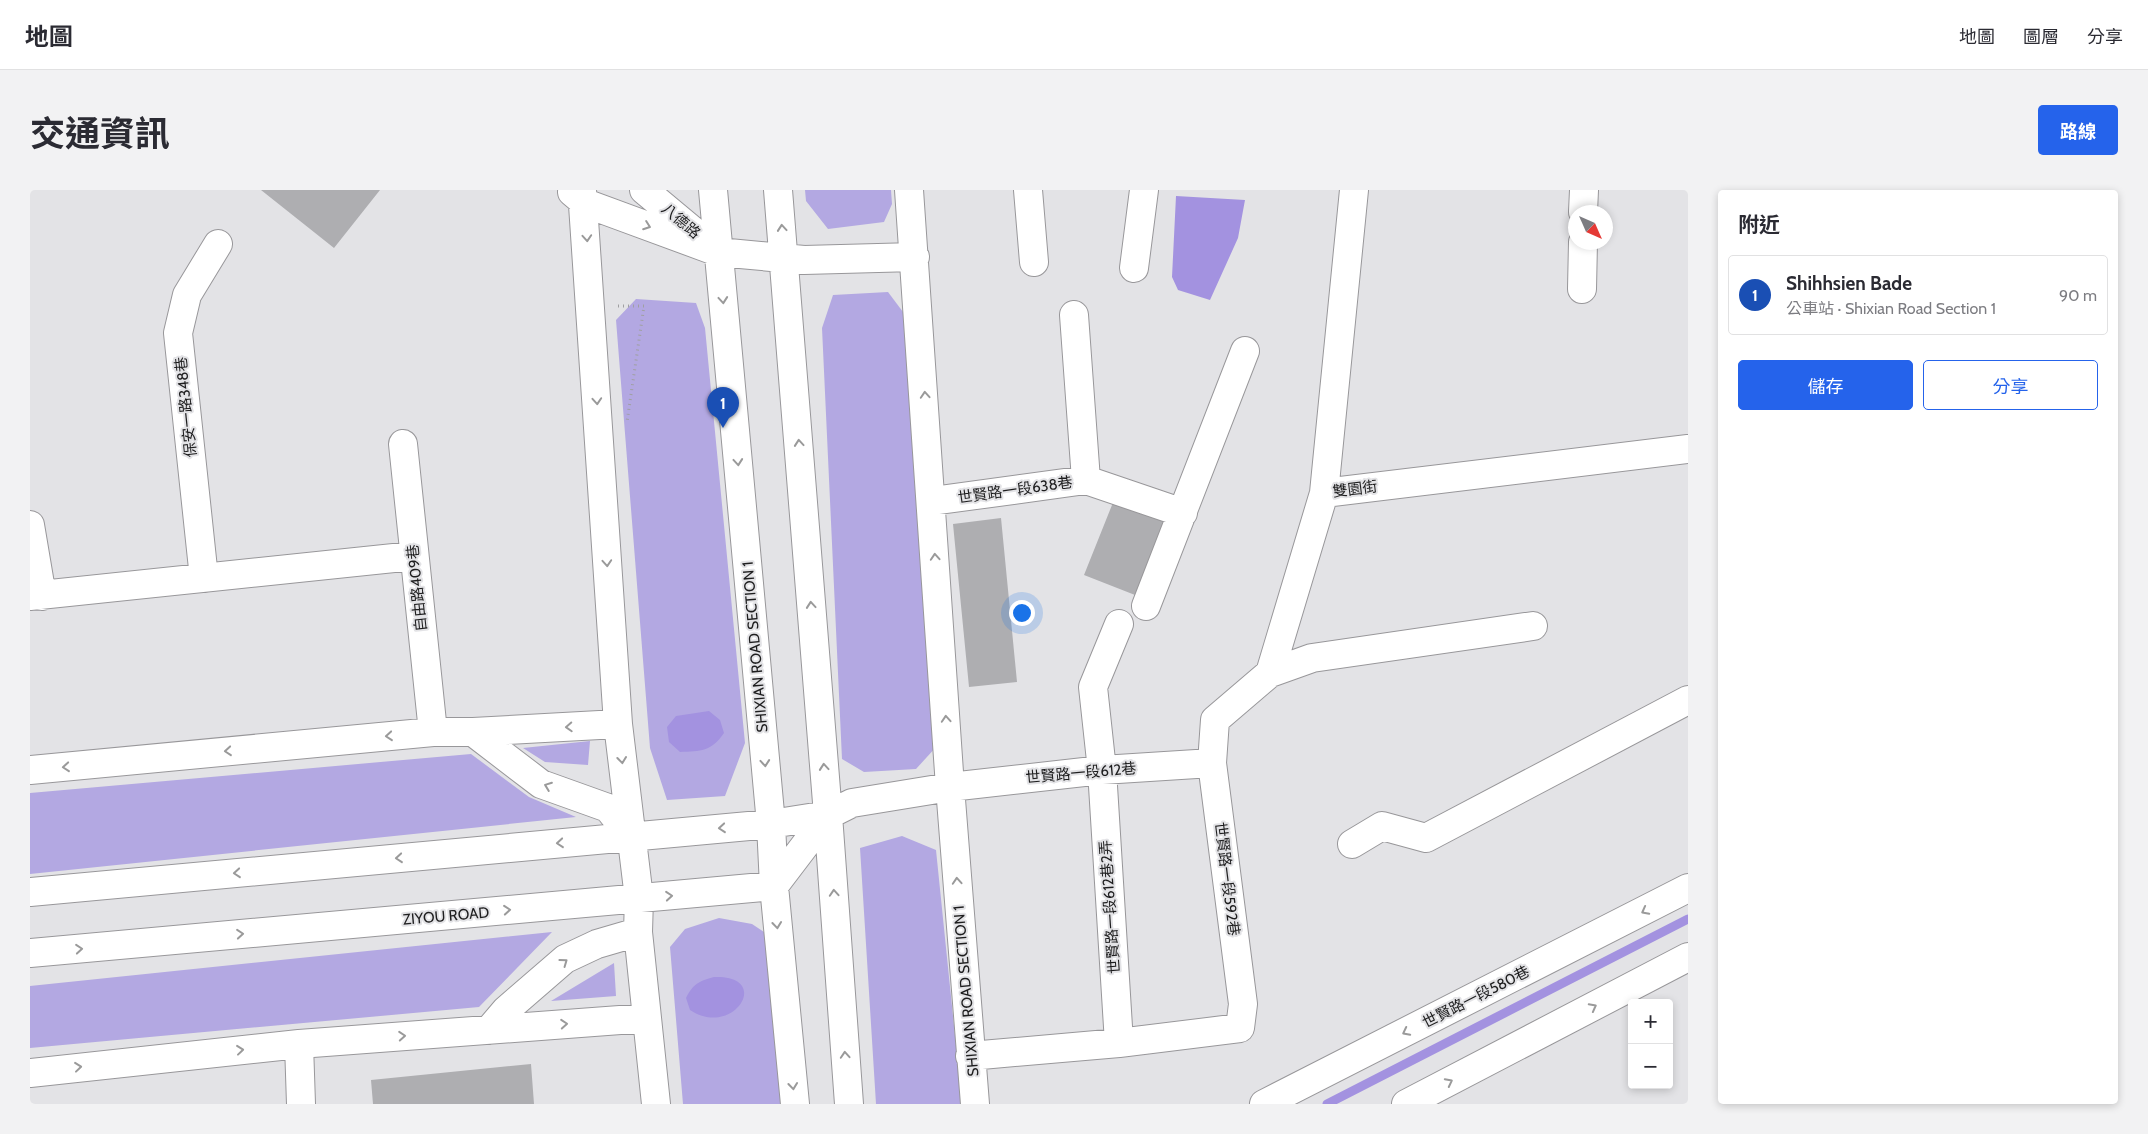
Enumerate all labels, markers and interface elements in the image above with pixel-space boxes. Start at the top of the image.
text: 地圖 [25,22,73,51]
text: 地圖 [1959,26,1995,48]
text: 圖層 [2023,26,2059,48]
text: 分享 [2087,26,2123,48]
button: 路線 [2038,105,2118,155]
text: 交通資訊 [30,112,170,155]
street label: 八德路 [658,200,704,242]
north arrow [1568,205,1613,250]
text: 附近 [1738,212,1780,237]
one-way arrow [642,220,651,230]
one-way arrow [776,224,787,232]
one-way arrow [581,235,592,243]
text: Shihhsien Bade [1786,272,1912,295]
text: 1 [1752,286,1758,305]
text: 90 m [2059,286,2097,305]
one-way arrow [717,297,728,305]
text: 公車站 · Shixian Road Section 1 [1786,299,1996,318]
street label: 保安一路348巷 [172,356,200,458]
button: 儲存 [1738,360,1913,410]
button: 分享 [1923,360,2098,410]
pin: 1 [707,387,739,428]
one-way arrow [919,390,930,398]
one-way arrow [592,397,603,405]
one-way arrow [793,438,804,446]
one-way arrow [732,458,743,466]
street label: 世賢路一段638巷 [956,473,1074,507]
street label: 雙園街 [1332,477,1378,501]
street label: 自由路409巷 [403,543,431,633]
one-way arrow [930,552,941,560]
one-way arrow [602,559,613,567]
street label: SHIXIAN ROAD SECTION 1 [739,561,771,733]
one-way arrow [806,600,817,608]
your location [1009,600,1035,626]
one-way arrow [940,715,951,723]
one-way arrow [565,721,573,732]
one-way arrow [385,730,393,741]
one-way arrow [223,745,231,756]
one-way arrow [616,756,627,764]
street label: 世賢路一段612巷 [1025,759,1137,787]
one-way arrow [759,760,770,768]
one-way arrow [62,761,70,772]
one-way arrow [819,762,830,770]
one-way arrow [544,782,553,792]
street label: 世賢路一段592巷 [1211,821,1243,937]
one-way arrow [718,822,726,833]
one-way arrow [556,837,564,848]
street label: 世賢路一段612巷2弄 [1096,840,1124,974]
one-way arrow [394,852,402,863]
one-way arrow [233,867,241,878]
one-way arrow [952,877,963,885]
one-way arrow [828,889,839,897]
one-way arrow [665,890,673,901]
street label: ZIYOU ROAD [402,903,490,929]
one-way arrow [503,905,511,916]
street label: SHIXIAN ROAD SECTION 1 [950,905,982,1077]
one-way arrow [1641,905,1650,915]
one-way arrow [772,921,783,929]
one-way arrow [237,929,245,940]
one-way arrow [75,944,83,955]
one-way arrow [558,959,567,968]
street label: 世賢路一段580巷 [1419,962,1533,1032]
map controls [1628,999,1673,1089]
button: + [1628,999,1673,1044]
one-way arrow [1588,1003,1597,1013]
one-way arrow [560,1019,568,1030]
one-way arrow [1402,1026,1411,1036]
one-way arrow [398,1031,406,1042]
button: − [1628,1044,1673,1089]
one-way arrow [236,1045,244,1056]
one-way arrow [840,1051,851,1059]
one-way arrow [75,1062,83,1073]
one-way arrow [1444,1078,1453,1088]
one-way arrow [787,1083,798,1091]

